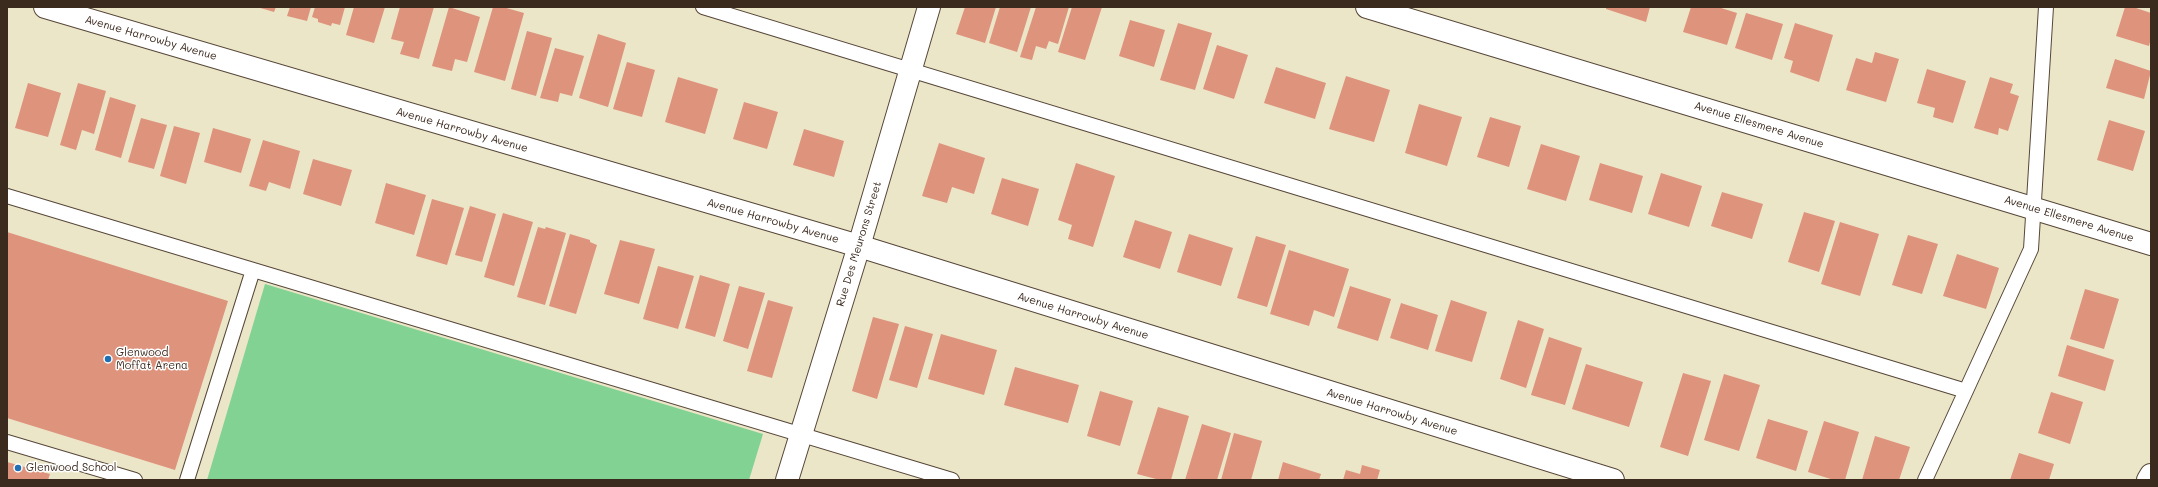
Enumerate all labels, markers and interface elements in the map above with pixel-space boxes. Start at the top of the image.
street label: Avenue Harrowby Avenue [83,13,219,63]
street label: Avenue Ellesmere Avenue [1692,99,1826,151]
street label: Avenue Harrowby Avenue [394,105,530,155]
street label: Rue Des Meurons Street [834,180,884,308]
street label: Avenue Ellesmere Avenue [2002,193,2136,245]
street label: Avenue Harrowby Avenue [705,196,841,246]
street label: Avenue Harrowby Avenue [1016,290,1150,342]
place label: Glenwood Moffat Arena [116,346,188,372]
marker: Glenwood Moffat Arena [103,354,113,364]
street label: Avenue Harrowby Avenue [1325,386,1459,438]
place label: Glenwood School [26,461,117,475]
marker: Glenwood School [13,463,23,473]

